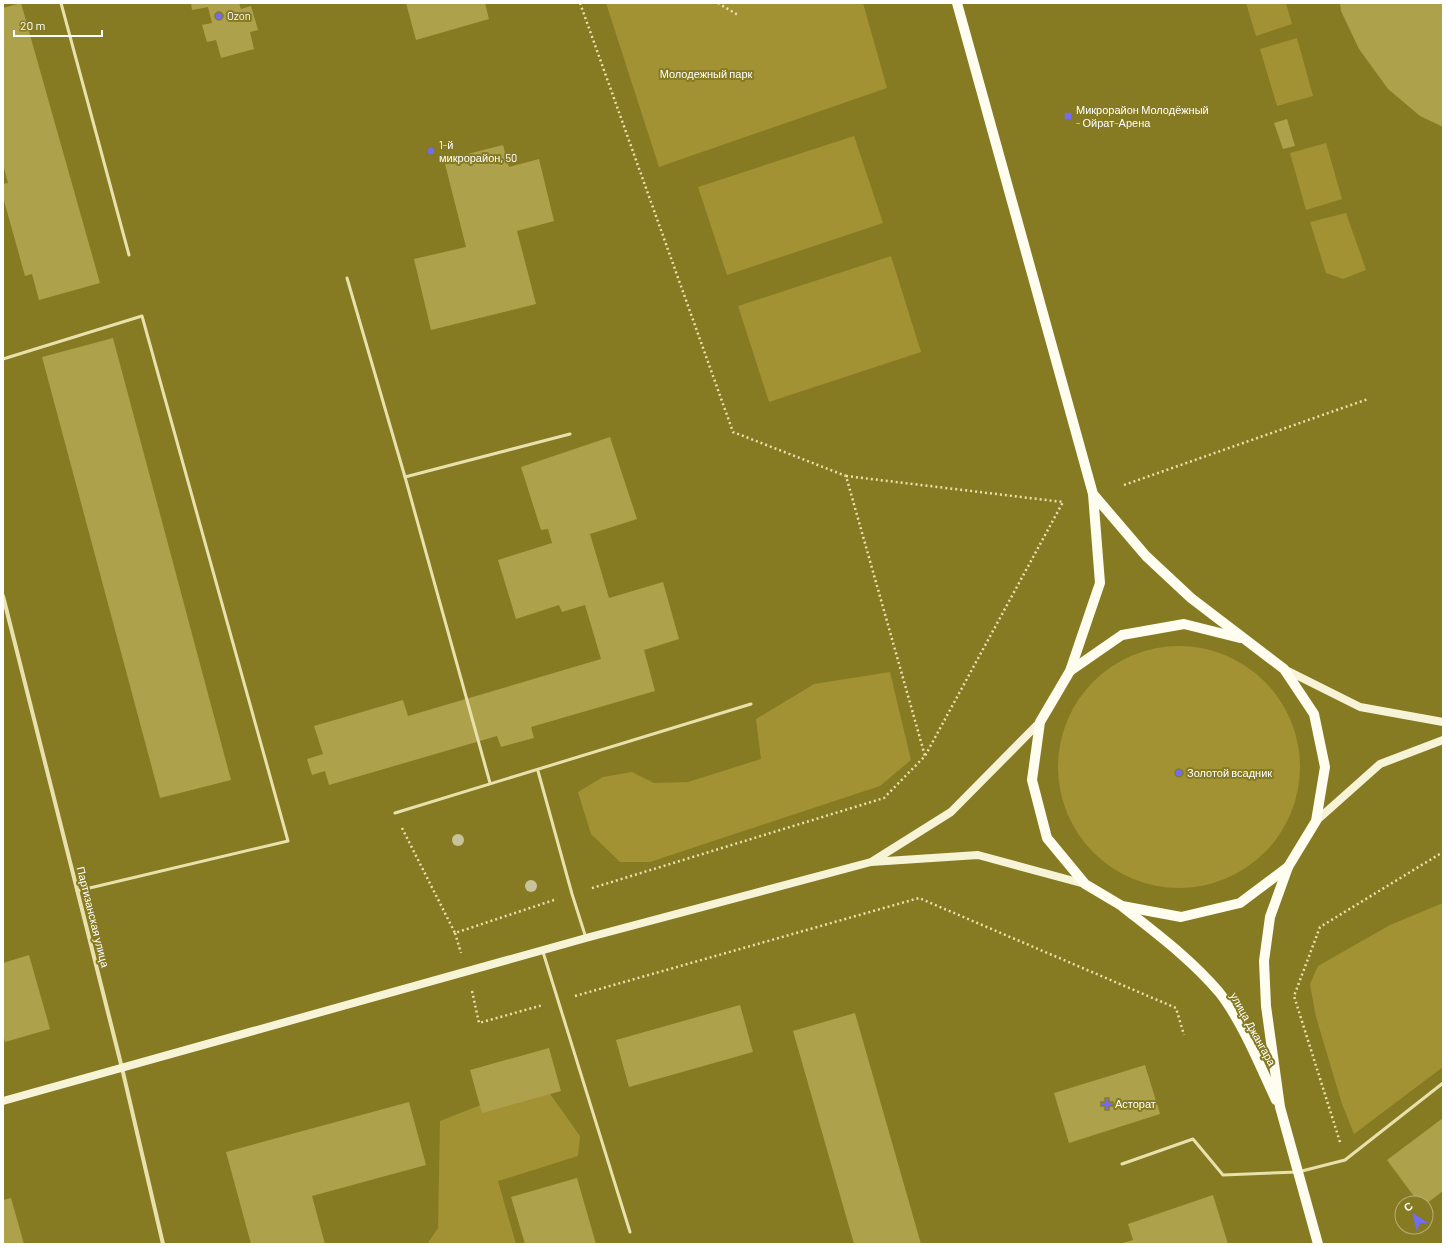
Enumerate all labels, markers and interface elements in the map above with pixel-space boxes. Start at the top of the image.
place label: Ozon [227,9,251,22]
marker: Ozon [214,11,224,21]
scale bar [14,12,102,38]
text: 20 m [20,18,46,32]
park label: Молодежный парк [660,67,753,80]
place label: Микрорайон Молодёжный - Ойрат-Арена [1076,103,1209,129]
marker: Микрорайон Молодёжный - Ойрат-Арена [1063,111,1073,121]
place label: 1-й микрорайон, 50 [439,138,517,164]
marker: 1-й микрорайон, 50 [426,146,436,156]
place label: Золотой всадник [1187,766,1272,779]
marker: Золотой всадник [1174,768,1184,778]
street label: Партизанская улица [75,865,113,969]
street label: улица Джангара [1228,990,1279,1068]
place label: Асторат [1115,1097,1156,1110]
marker: Асторат [1102,1099,1112,1109]
north arrow [1394,1195,1434,1235]
text: С [1401,1199,1415,1214]

